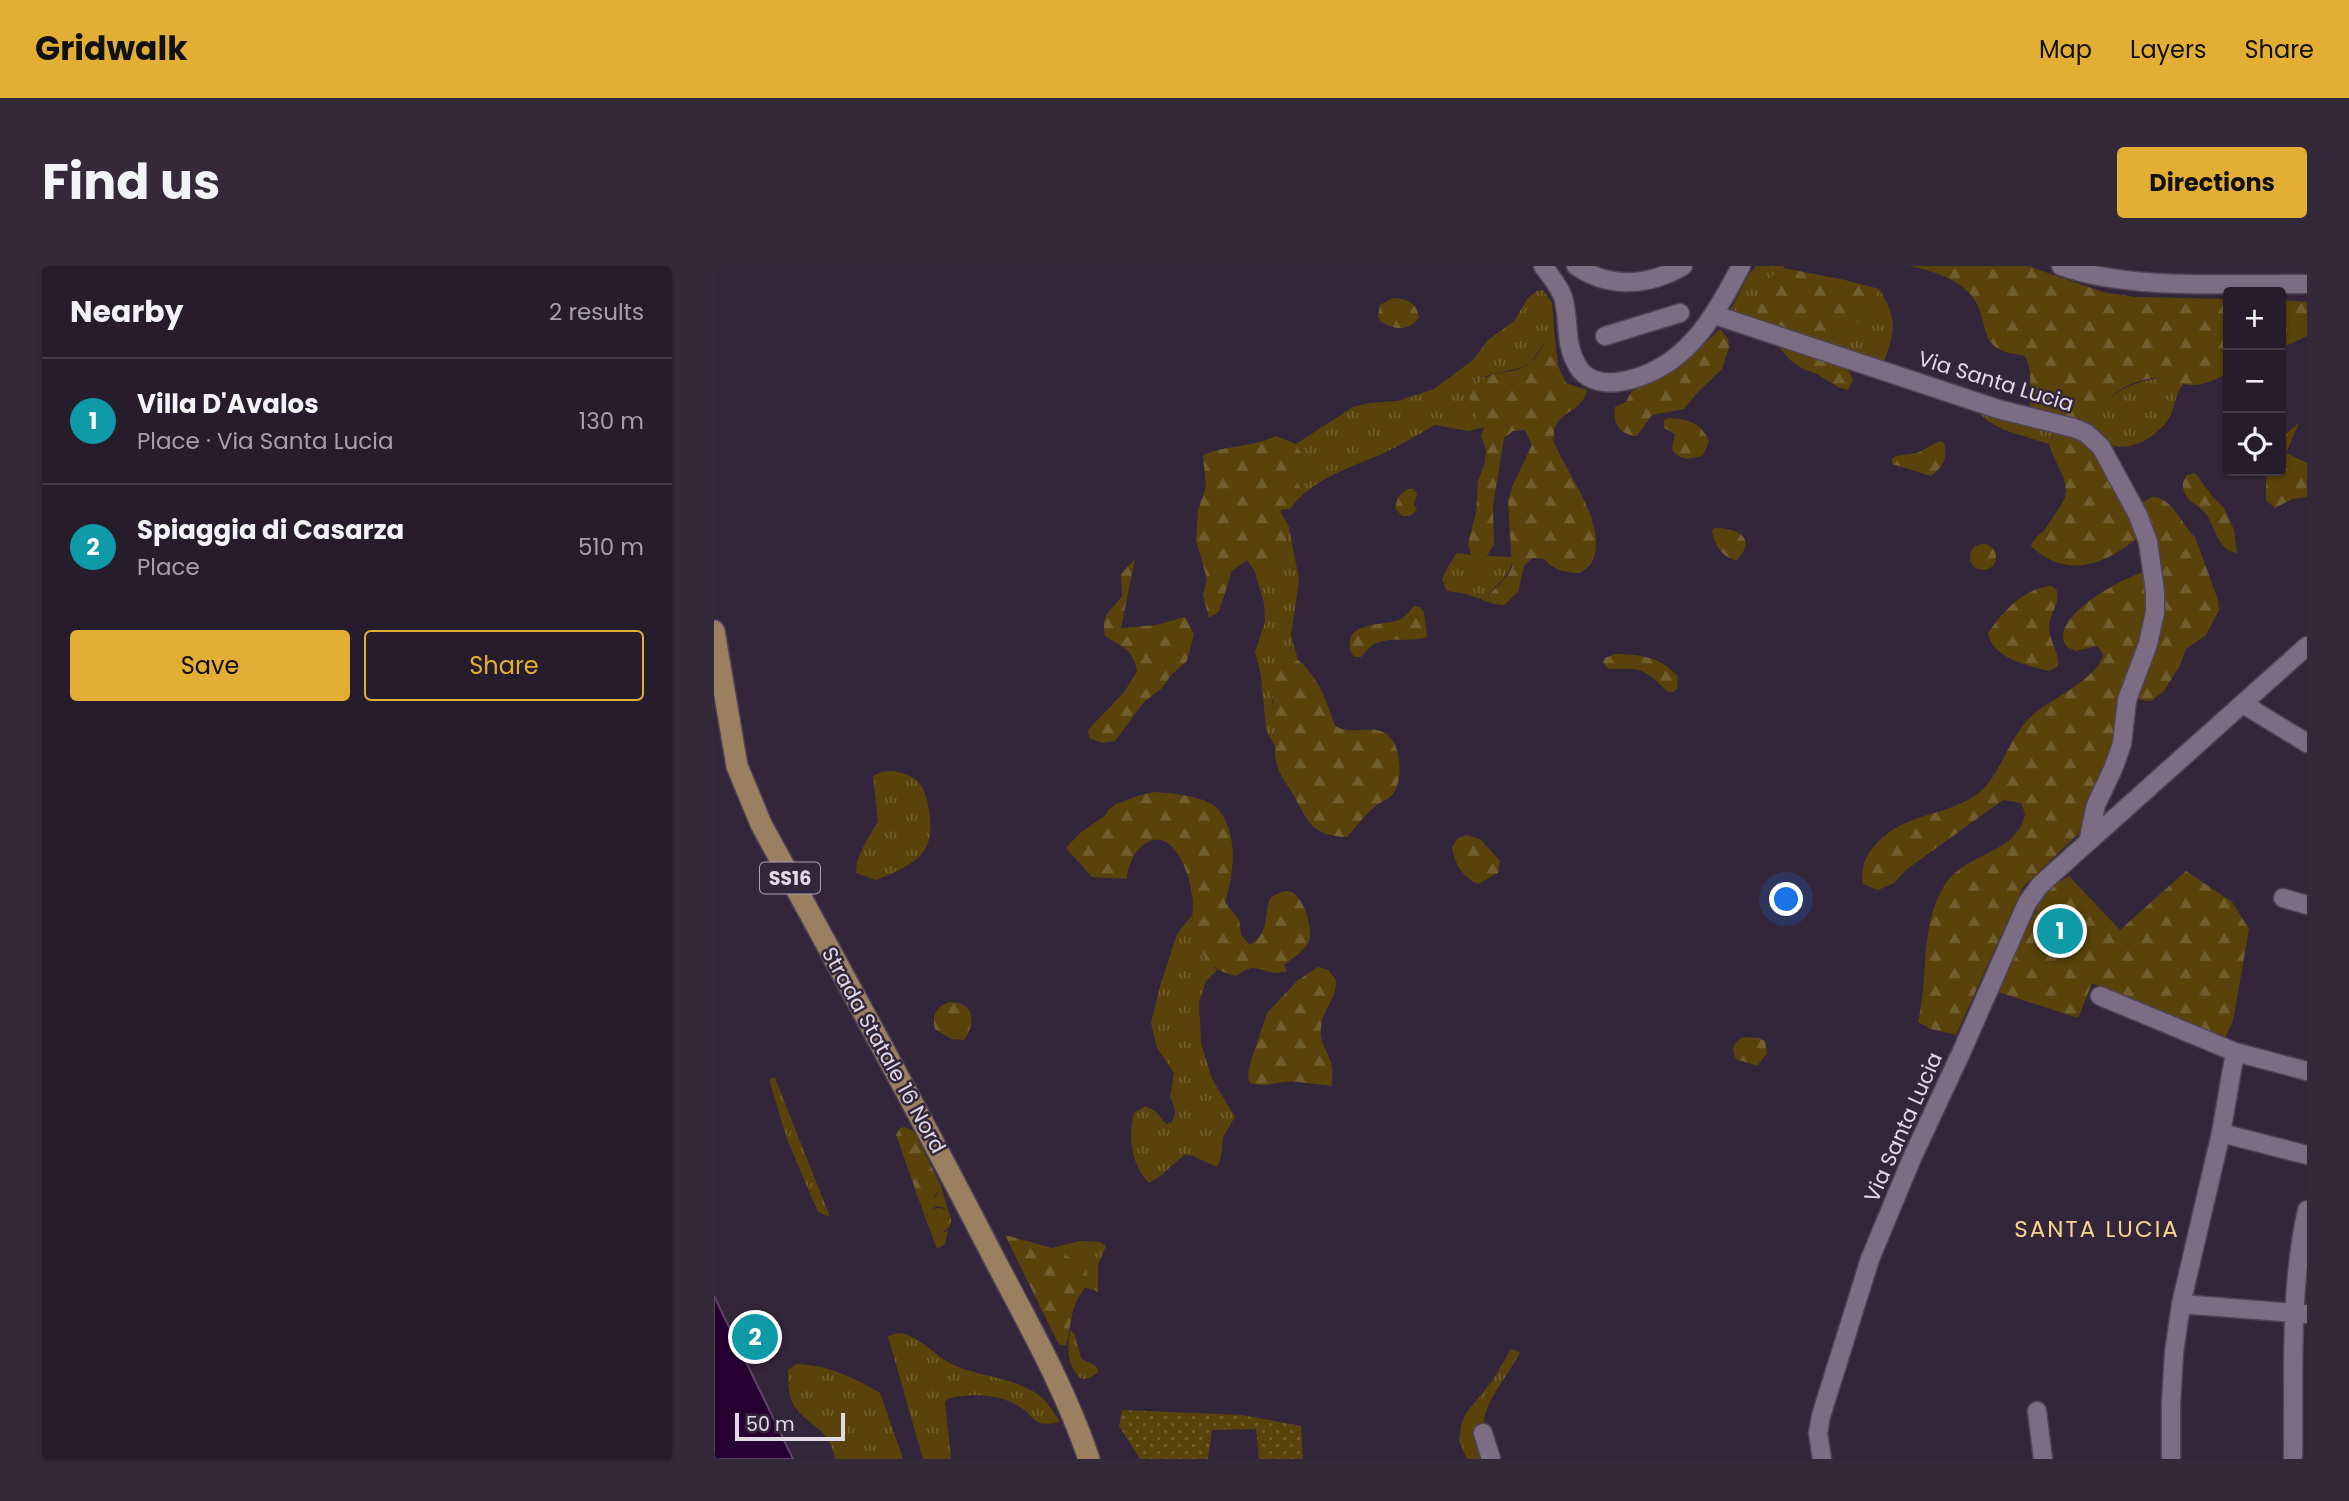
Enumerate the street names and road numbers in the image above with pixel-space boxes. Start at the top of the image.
street label: Via Santa Lucia [1915,344,2077,418]
road number: SS16 [760,862,820,894]
street label: Strada Statale 16 Nord [815,942,953,1158]
street label: Via Santa Lucia [1857,1047,1949,1207]

